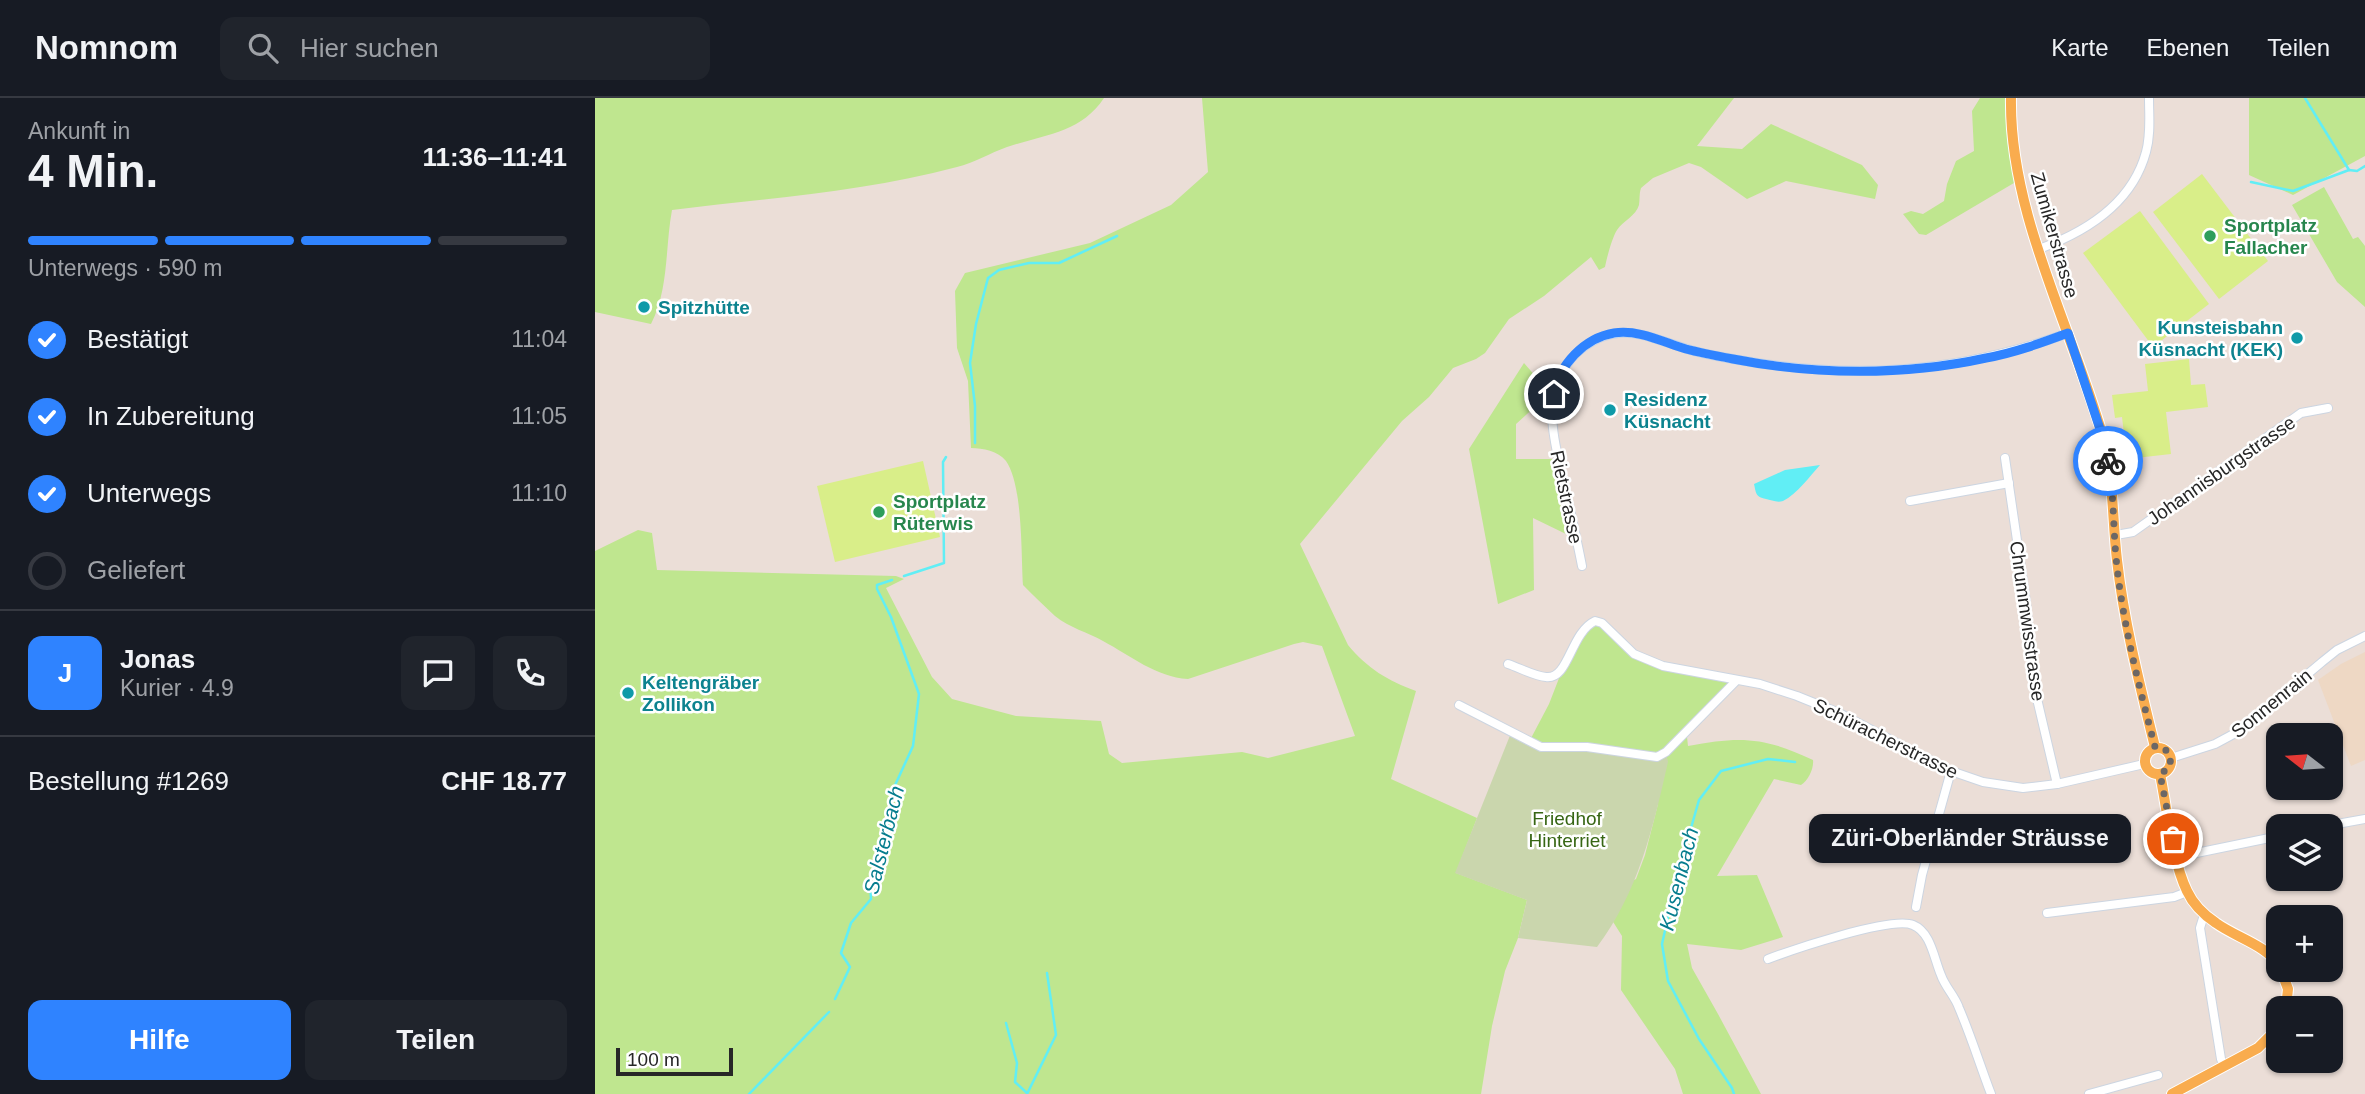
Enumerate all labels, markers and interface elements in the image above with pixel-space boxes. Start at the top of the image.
search box [220,17,710,80]
text: Nomnom [35,29,178,66]
icon: search [244,29,282,67]
text: Hier suchen [300,33,439,63]
text: Karte [2051,34,2109,61]
text: Ebenen [2147,34,2229,61]
text: Teilen [2267,34,2330,61]
text: Ankunft in [28,118,130,144]
text: 11:36–11:41 [422,142,567,172]
text: 4 Min. [28,145,158,197]
street label: Zumikerstrasse [2027,170,2083,300]
place label: Sportplatz Fallacher [2224,215,2317,258]
marker: Sportplatz Fallacher [2202,228,2218,244]
text: Unterwegs · 590 m [28,255,222,281]
place label: Spitzhütte [658,297,750,318]
marker: Spitzhütte [636,299,652,315]
place label: Kunsteisbahn Küsnacht (KEK) [2138,317,2283,360]
icon: check [28,321,66,359]
text: Bestätigt [87,324,188,354]
text: 11:04 [511,326,567,352]
marker: Kunsteisbahn Küsnacht (KEK) [2289,330,2305,346]
pin [1524,364,1584,424]
icon: home [1535,375,1573,413]
place label: Residenz Küsnacht [1624,389,1711,432]
icon: check [28,398,66,436]
text: In Zubereitung [87,401,255,431]
marker: Residenz Küsnacht [1602,402,1618,418]
text: 11:05 [511,403,567,429]
street label: Johannisburgstrasse [2143,412,2299,529]
courier [2073,426,2143,496]
icon: bike [2089,442,2127,480]
street label: Rietstrasse [1546,448,1587,546]
icon: check [28,475,66,513]
text: Unterwegs [87,478,211,508]
text: 11:10 [511,480,567,506]
place label: Sportplatz Rüterwis [893,491,986,534]
marker: Sportplatz Rüterwis [871,504,887,520]
street label: Chrummwisstrasse [2006,540,2049,703]
text: Geliefert [87,555,185,585]
button: chat [401,636,475,710]
button: phone [493,636,567,710]
text: Jonas [120,644,195,674]
text: J [58,658,72,688]
street label: Sonnenrain [2227,665,2316,742]
place label: Keltengräber Zollikon [642,672,760,715]
text: Kurier · 4.9 [120,675,234,701]
marker: Keltengräber Zollikon [620,685,636,701]
street label: Schüracherstrasse [1810,694,1962,783]
north arrow [2266,723,2343,800]
map controls [2266,723,2343,1073]
text: Bestellung #1269 [28,766,229,796]
text: CHF 18.77 [441,766,567,796]
water label: Salsterbach [859,783,908,896]
park label: Friedhof Hinterriet [1528,808,1606,851]
pin [2143,809,2203,869]
callout: Züri-Oberländer Sträusse [1809,814,2131,864]
button: layers [2266,814,2343,891]
icon: bag [2154,820,2192,858]
water label: Kusenbach [1655,825,1702,933]
text: Züri-Oberländer Sträusse [1831,825,2109,851]
button: + [2266,905,2343,982]
button: − [2266,996,2343,1073]
button: Hilfe [28,1000,291,1080]
button: Teilen [305,1000,567,1080]
scale bar [616,1045,733,1077]
text: 100 m [627,1049,680,1070]

